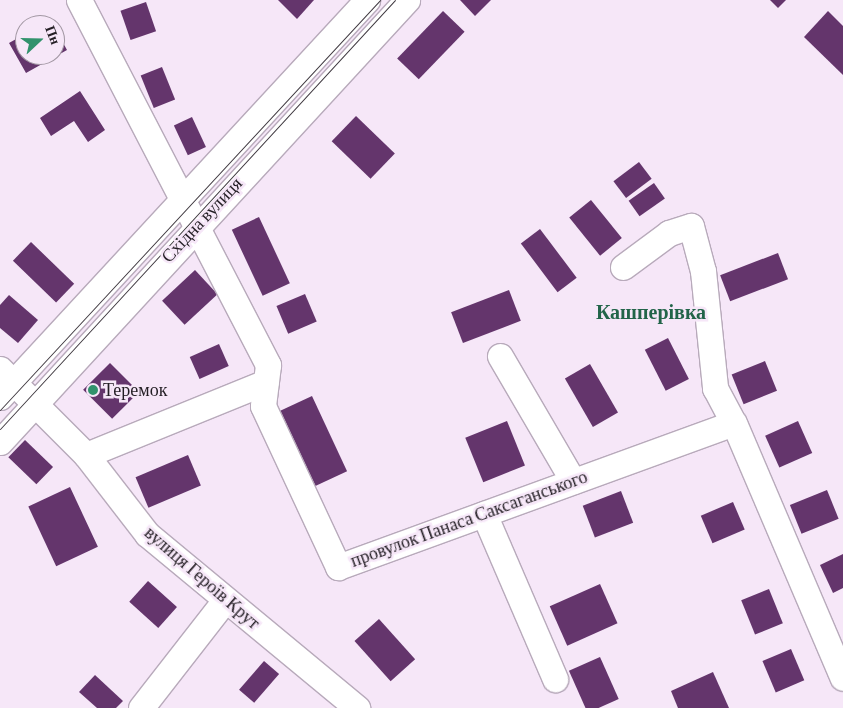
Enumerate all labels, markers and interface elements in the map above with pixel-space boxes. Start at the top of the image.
north arrow [15,15,65,65]
text: Пн [42,23,64,47]
street label: Східна вулиця [157,173,247,267]
district label: Кашперівка [596,300,706,324]
place label: Теремок [103,379,167,401]
marker: Теремок [87,384,99,396]
street label: провулок Панаса Саксаганського [348,466,590,572]
street label: вулиця Героїв Крут [140,522,264,634]

